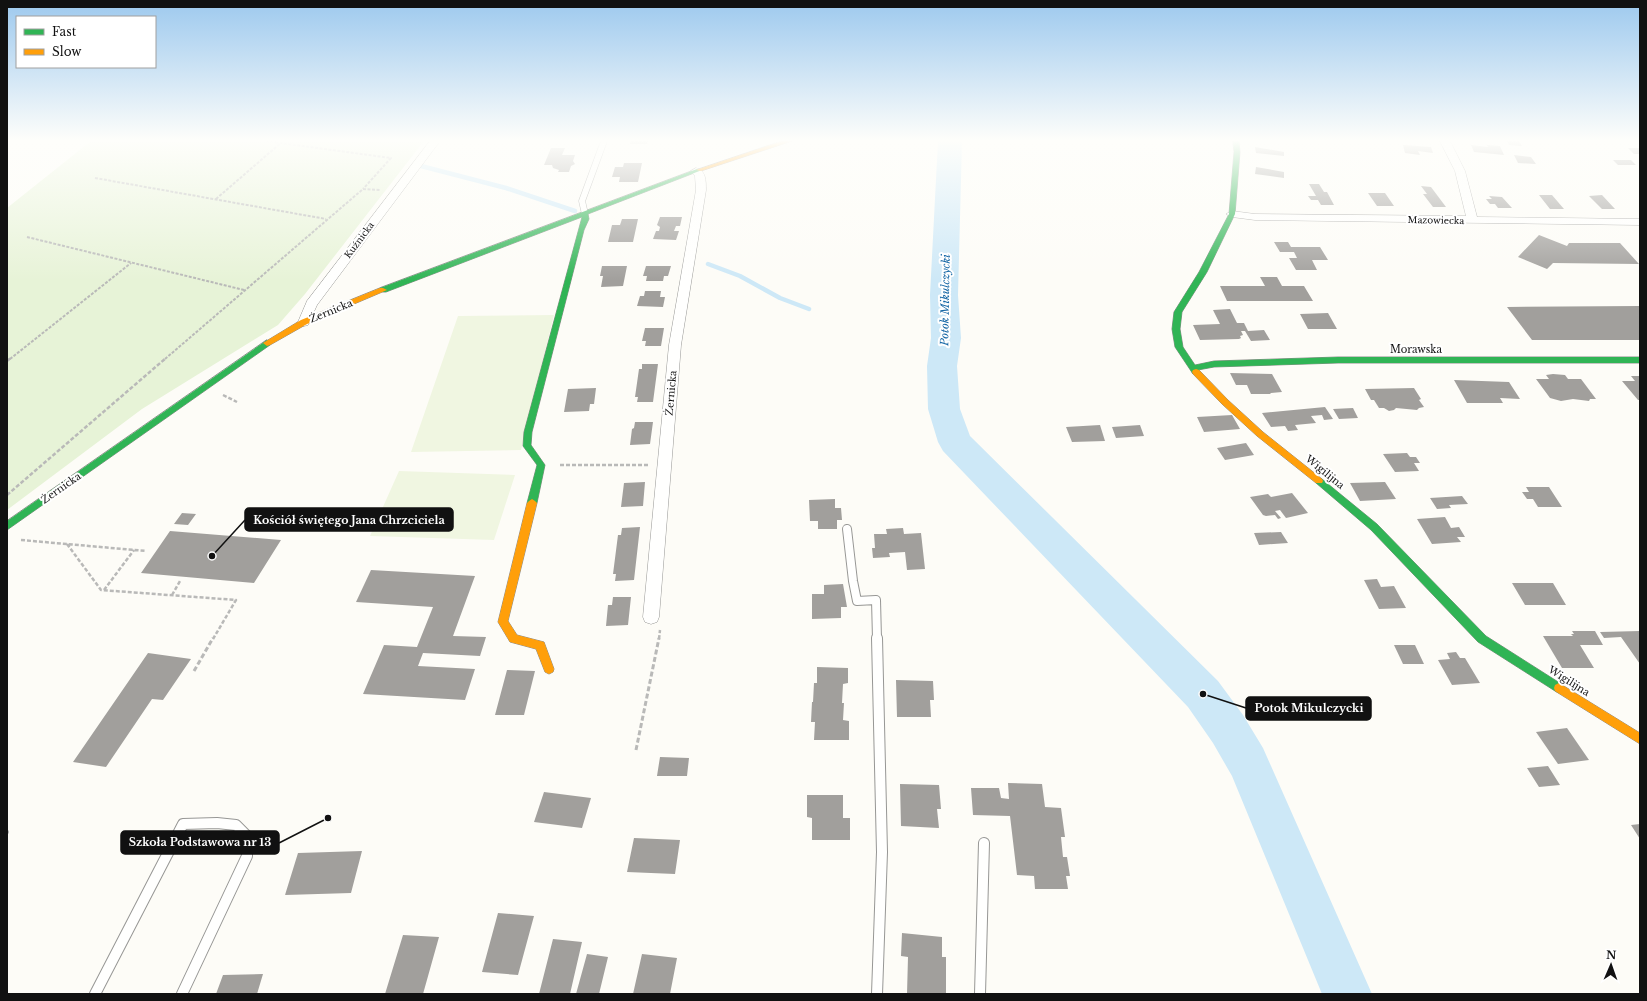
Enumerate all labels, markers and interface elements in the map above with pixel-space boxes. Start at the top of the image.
legend [16,16,156,68]
text: Fast [52,24,77,39]
text: Slow [52,44,82,59]
street label: Mazowiecka [1408,214,1464,226]
street label: Kuźnicka [342,220,376,260]
water label: Potok Mikulczycki [937,254,953,347]
street label: Żernicka [307,295,355,326]
street label: Morawska [1390,343,1442,356]
street label: Żernicka [662,369,680,416]
street label: Wigilijna [1302,452,1348,492]
street label: Żernicka [38,469,84,506]
callout: Kościół świętego Jana Chrzciciela [245,508,453,531]
text: Kościół świętego Jana Chrzciciela [253,513,445,527]
street label: Wigilijna [1545,663,1593,699]
callout: Potok Mikulczycki [1246,697,1371,720]
text: Potok Mikulczycki [1255,701,1363,715]
callout: Szkoła Podstawowa nr 13 [121,831,279,854]
text: Szkoła Podstawowa nr 13 [129,835,271,849]
north arrow [1591,945,1631,985]
text: N [1606,948,1617,962]

